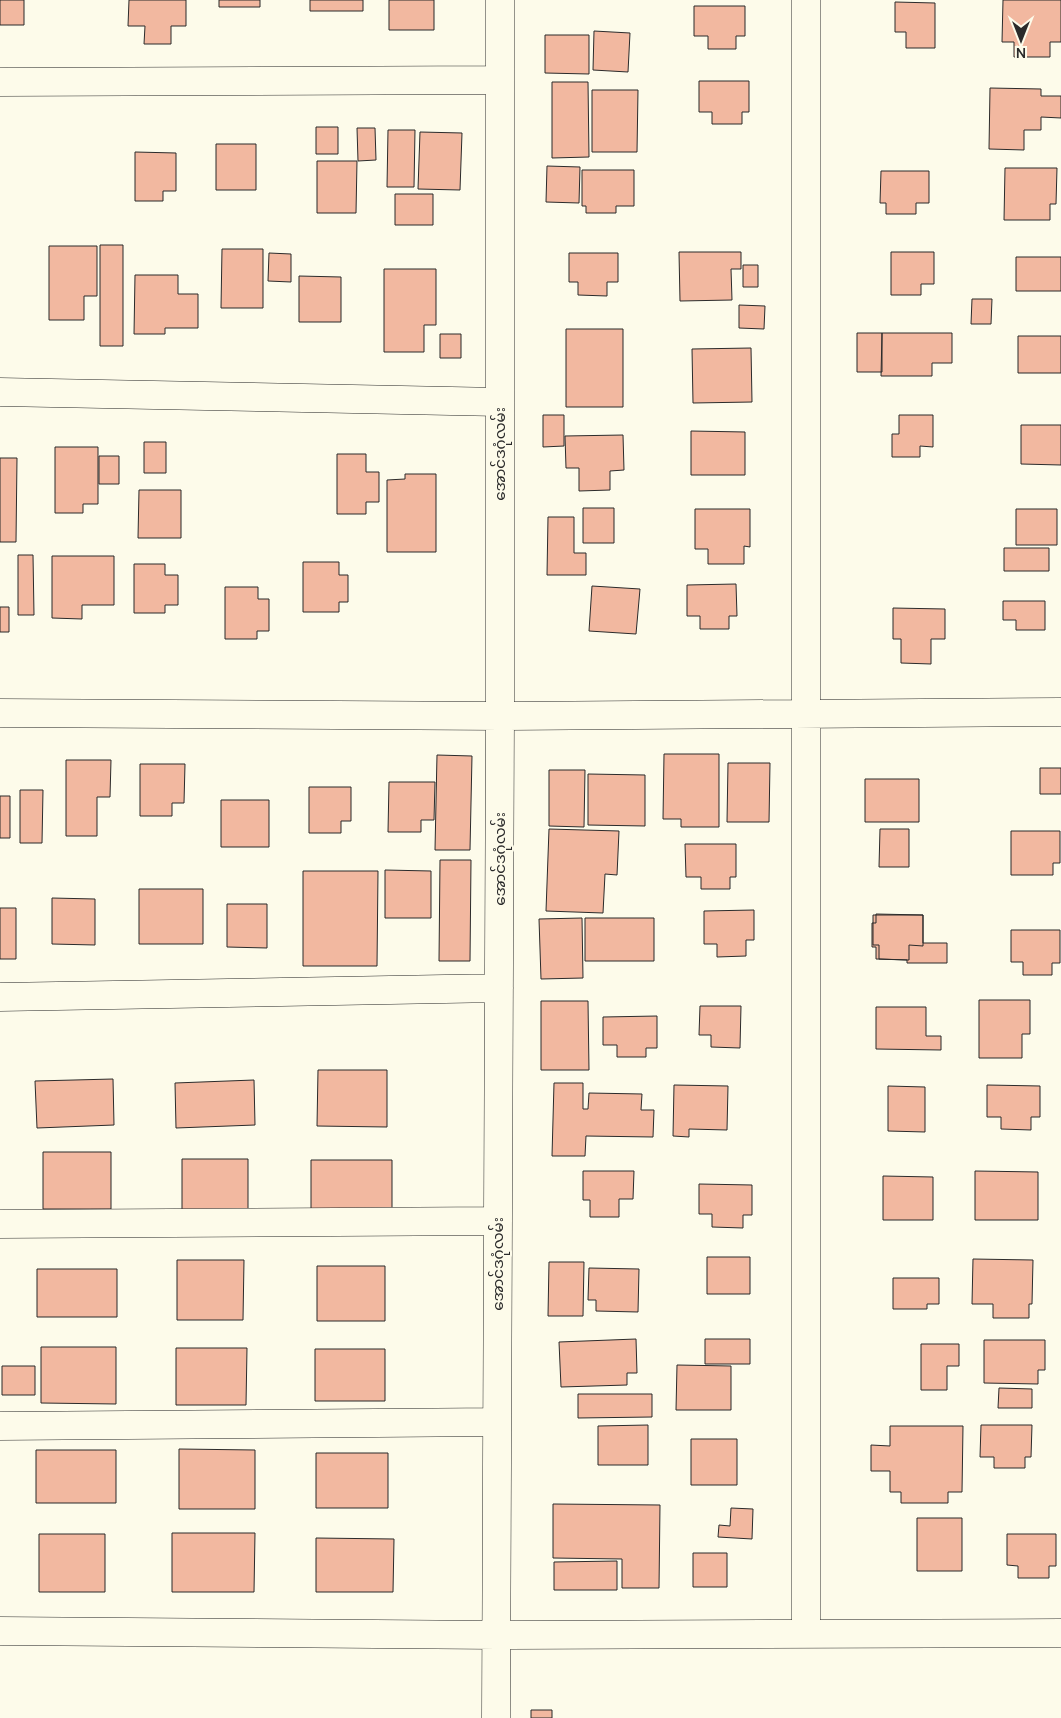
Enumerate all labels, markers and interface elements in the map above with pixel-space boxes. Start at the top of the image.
north arrow [996,15,1046,65]
text: N [1016,44,1026,63]
street label: အောင်ဒဂုံလမ်း [489,407,512,501]
street label: အောင်ဒဂုံလမ်း [489,812,512,906]
street label: အောင်ဒဂုံလမ်း [487,1217,510,1311]

